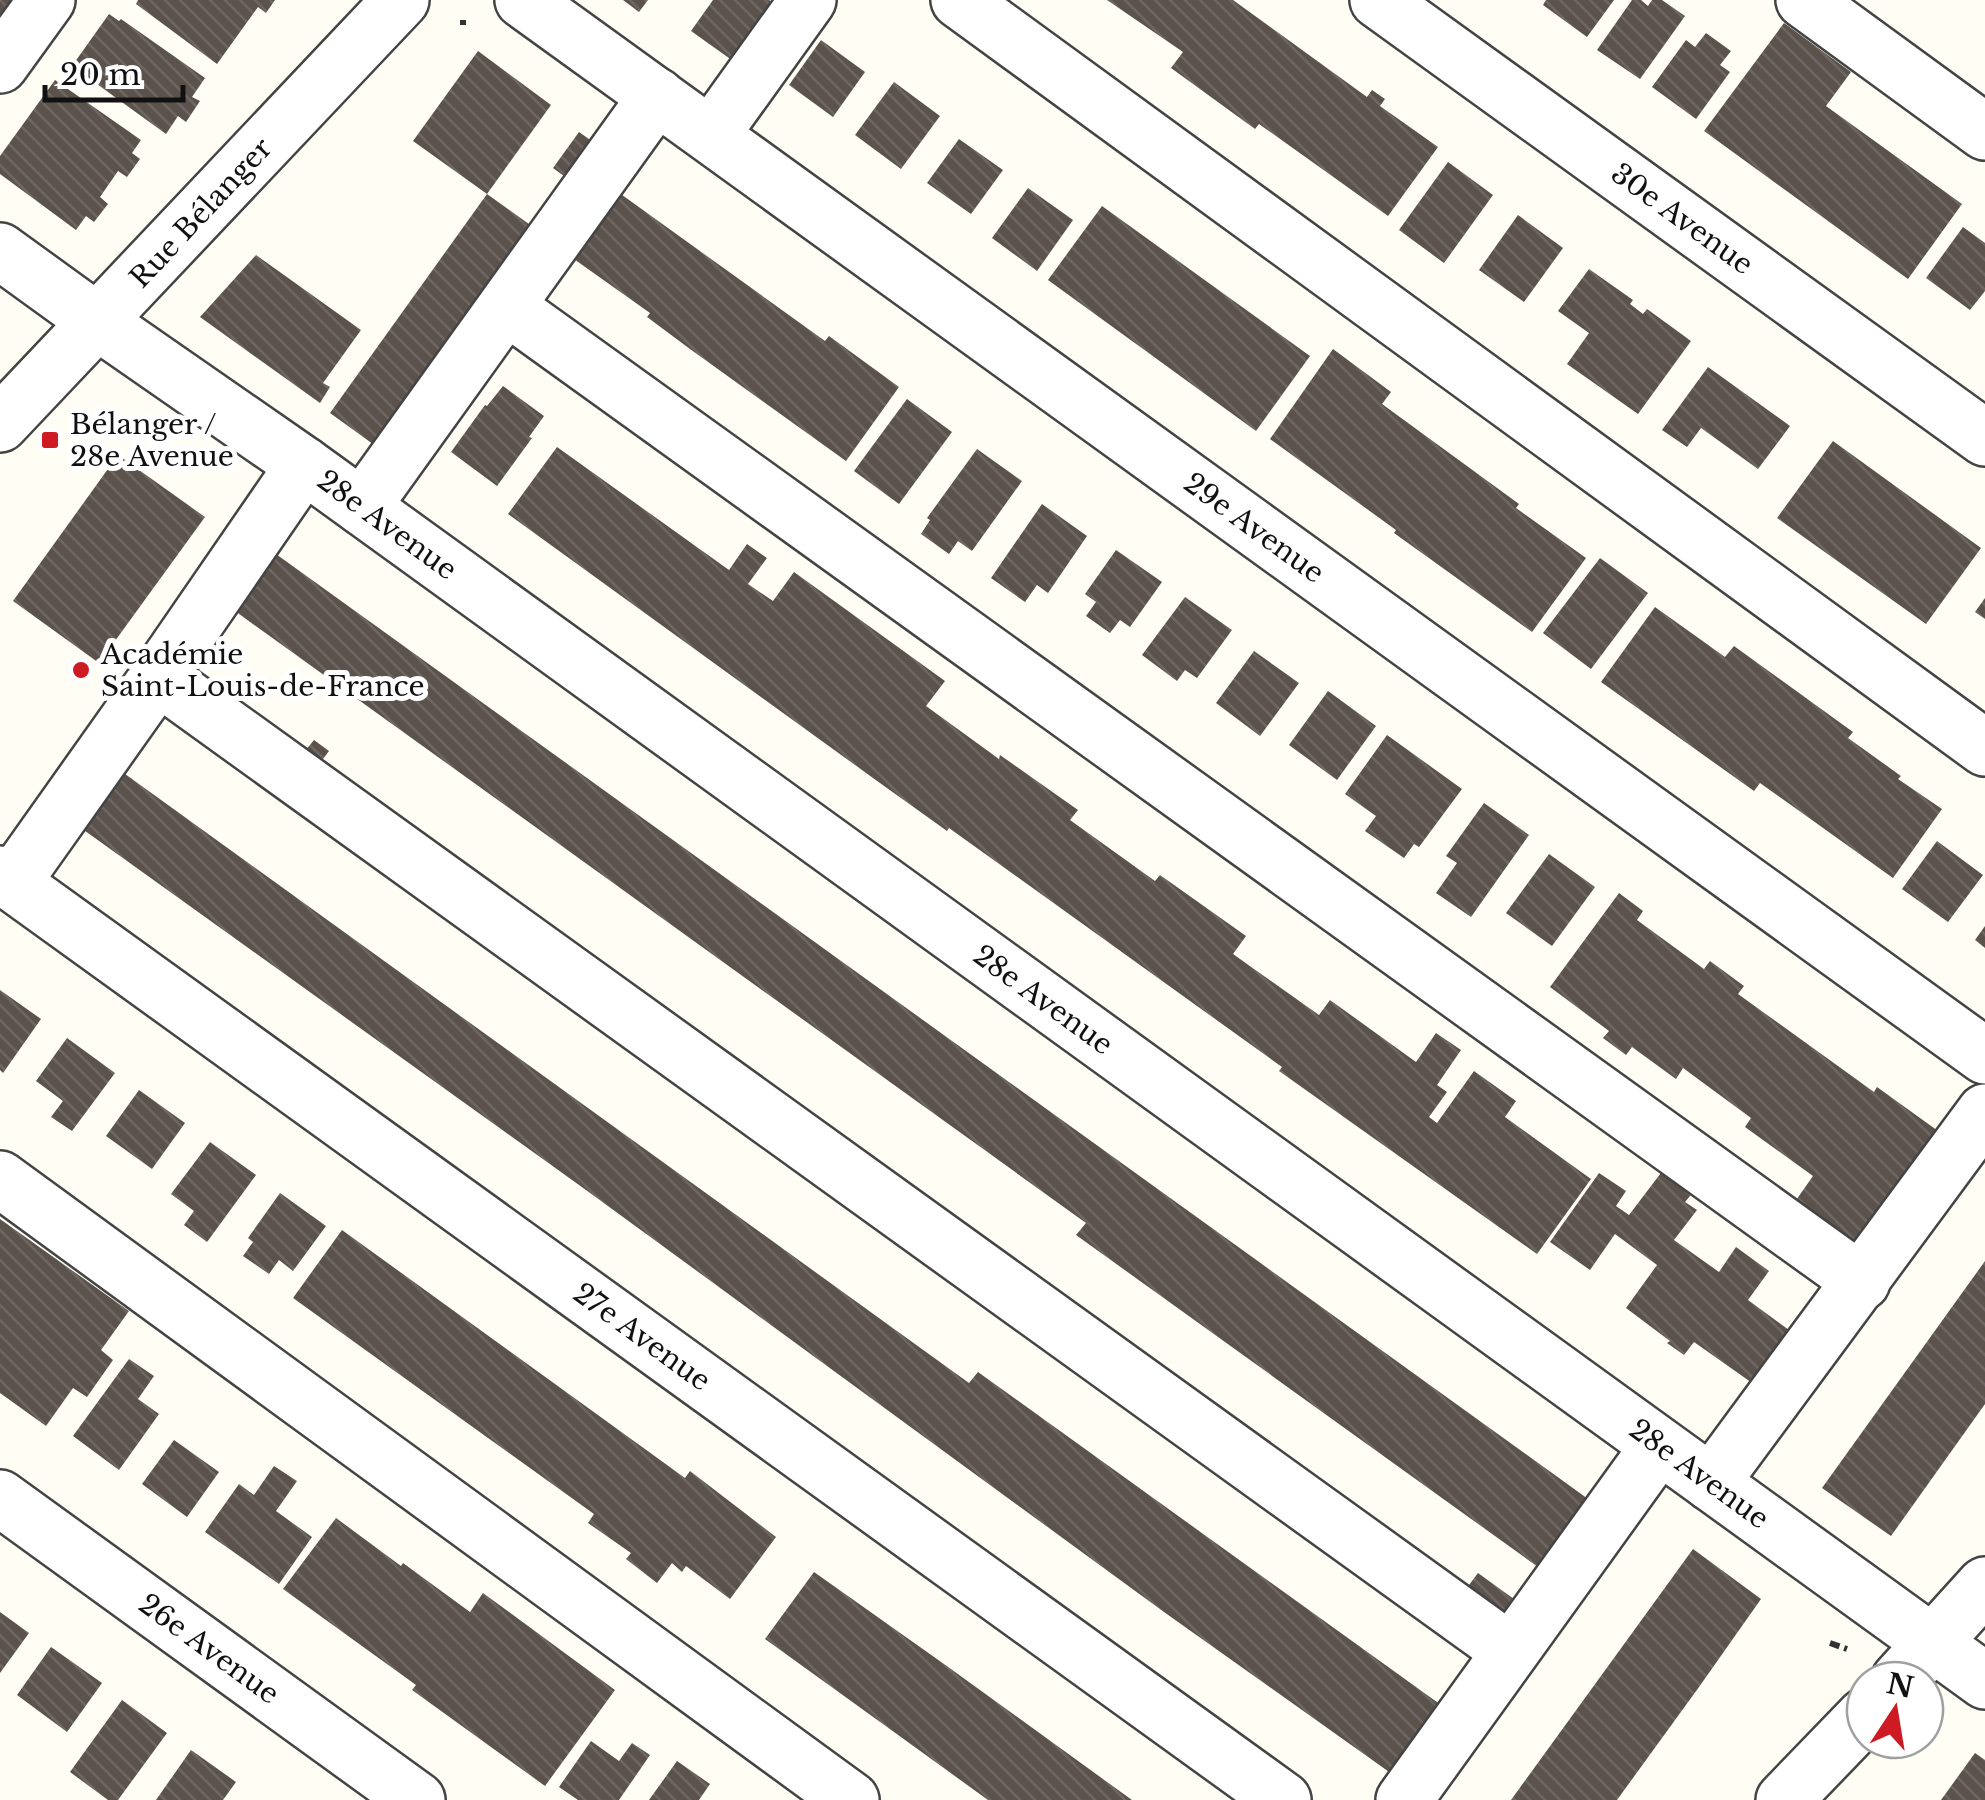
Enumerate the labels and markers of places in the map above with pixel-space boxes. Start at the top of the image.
place label: Bélanger / 28e Avenue [70,407,234,474]
marker: Bélanger / 28e Avenue [39,429,61,451]
place label: Académie Saint-Louis-de-France [100,637,425,704]
marker: Académie Saint-Louis-de-France [70,659,92,681]

